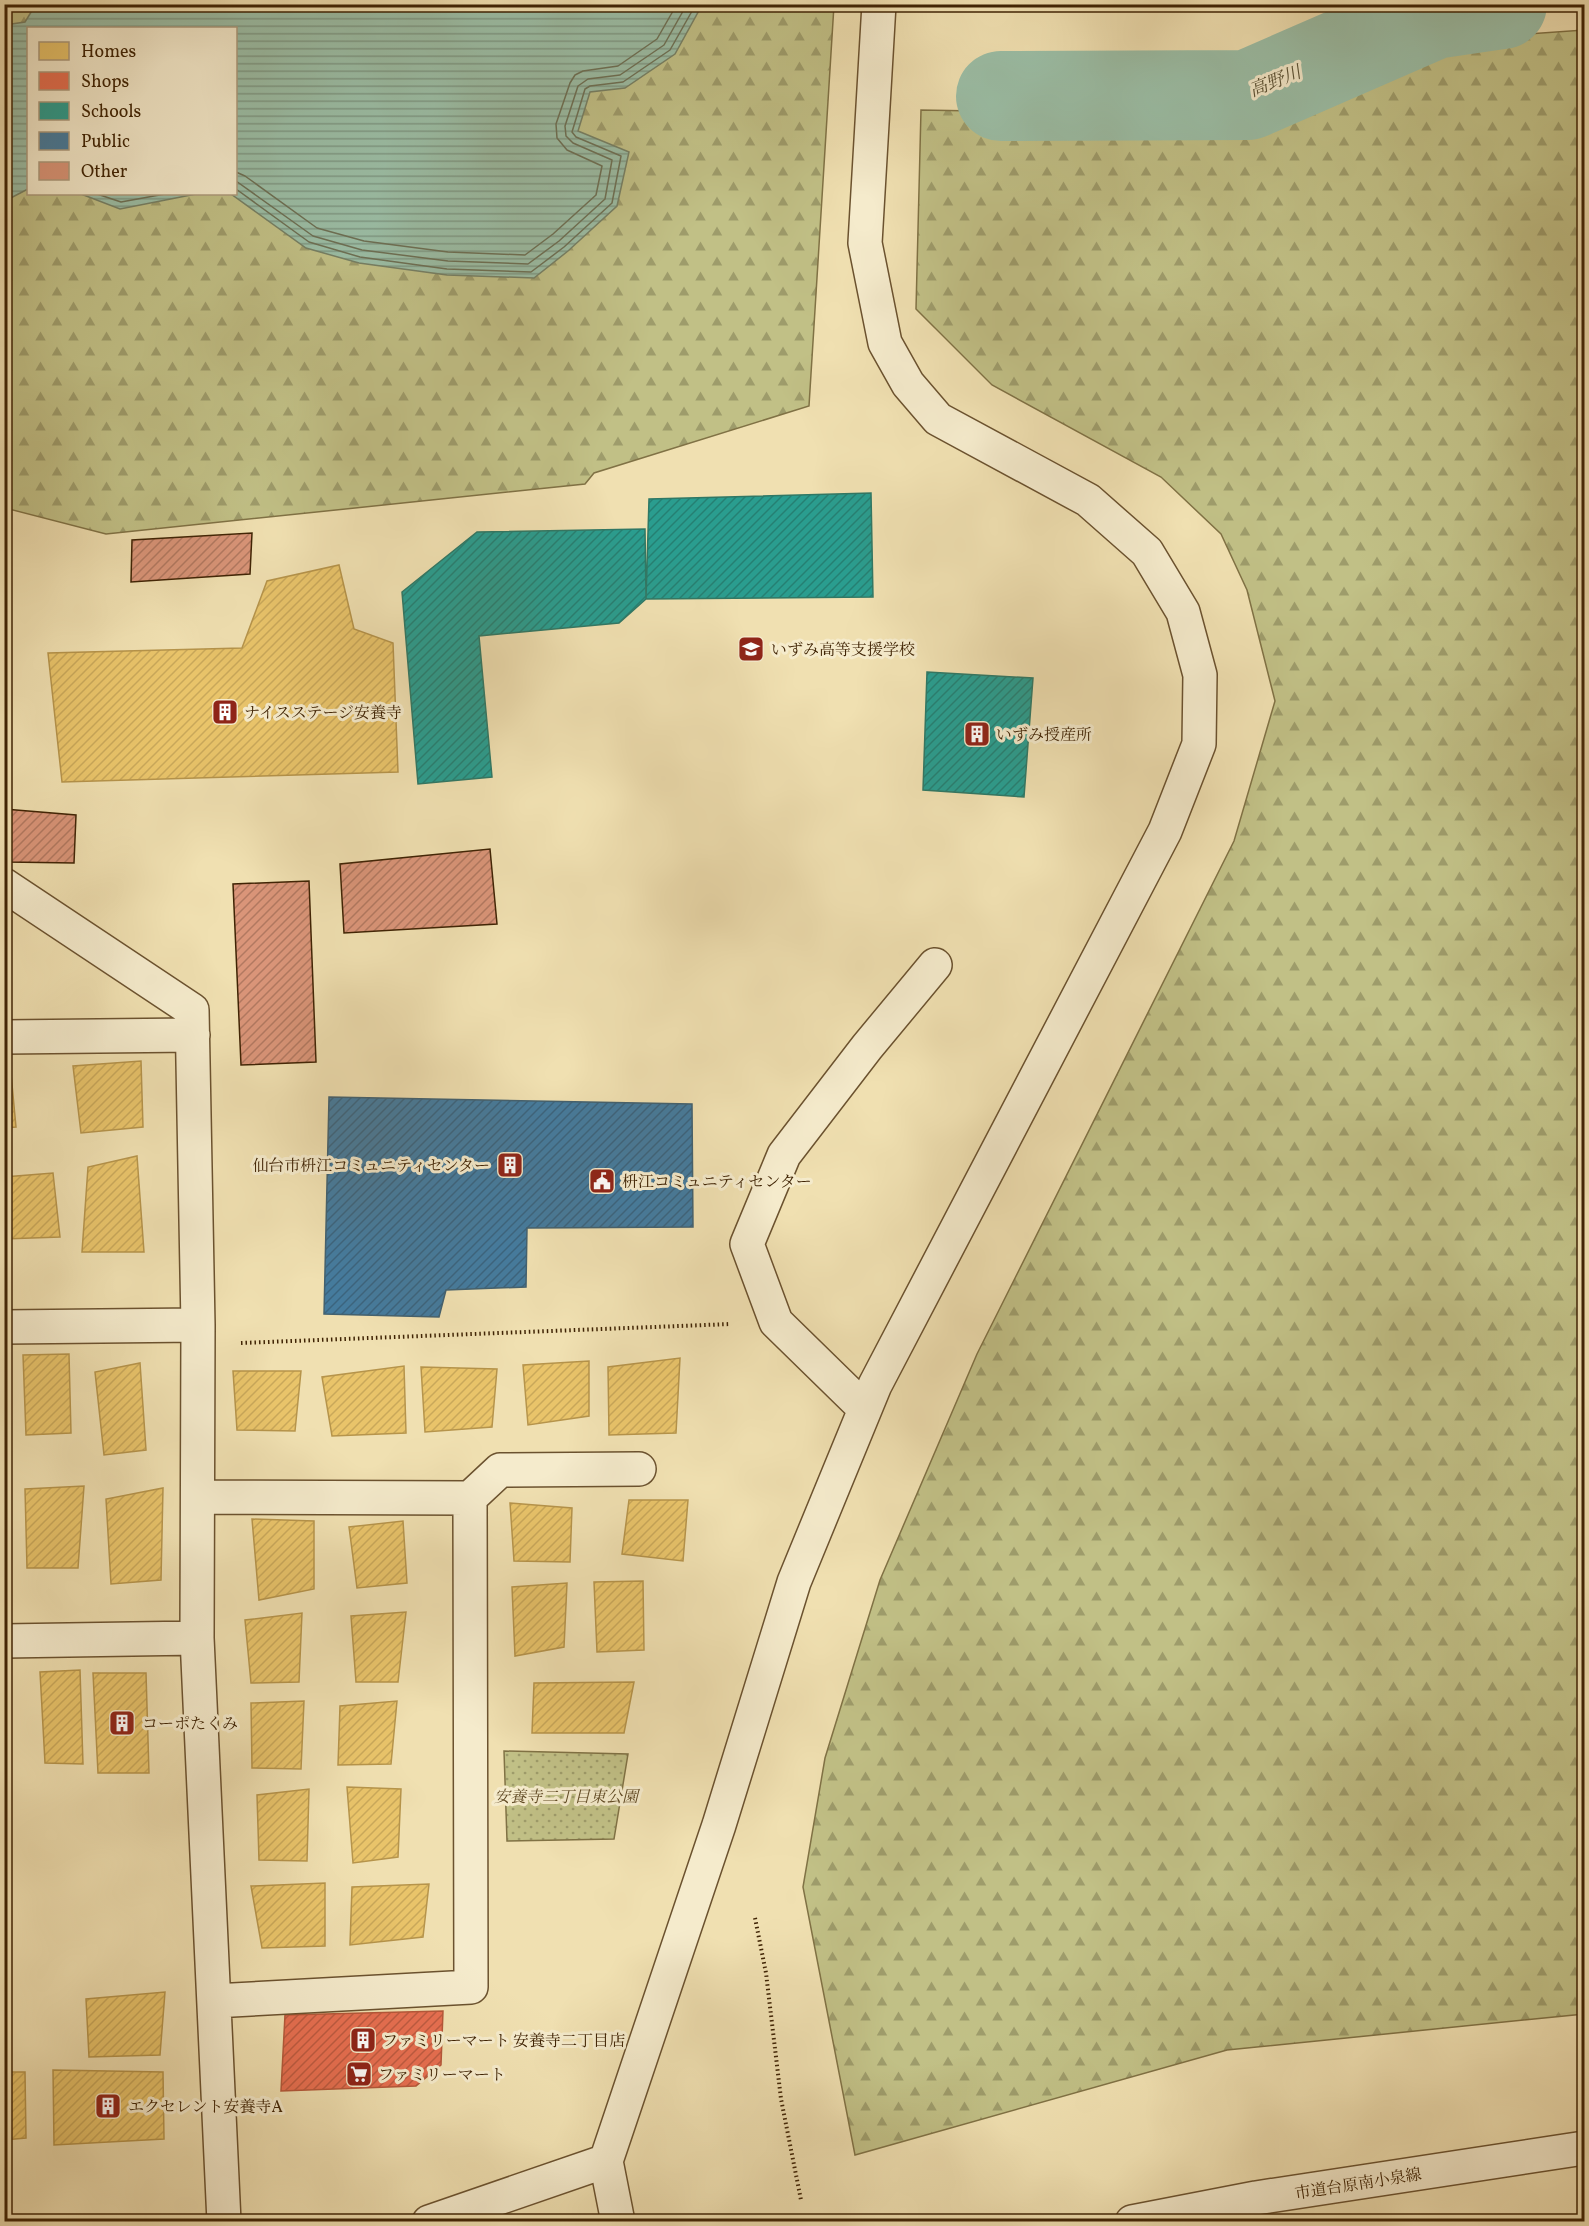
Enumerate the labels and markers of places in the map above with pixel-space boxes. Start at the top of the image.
school or university icon: いずみ高等支援学校 [736,634,766,664]
place label: いずみ高等支援学校 [771,640,915,662]
building icon: ナイスステージ安養寺 [210,697,240,727]
place label: ナイスステージ安養寺 [244,703,402,725]
building icon: いずみ授産所 [962,719,992,749]
place label: いずみ授産所 [996,725,1092,747]
building icon: 仙台市枡江コミュニティセンター [495,1150,525,1180]
place label: 仙台市枡江コミュニティセンター [252,1156,490,1178]
public building icon: 枡江コミュニティセンター [587,1166,617,1196]
place label: 枡江コミュニティセンター [622,1172,812,1194]
building icon: コーポたくみ [107,1708,137,1738]
place label: コーポたくみ [142,1714,238,1736]
building icon: ファミリーマート 安養寺二丁目店 [348,2025,378,2055]
place label: ファミリーマート 安養寺二丁目店 [382,2031,625,2053]
supermarket icon: ファミリーマート [344,2059,374,2089]
place label: ファミリーマート [378,2065,506,2087]
building icon: エクセレント安養寺A [93,2091,123,2121]
place label: エクセレント安養寺A [128,2097,283,2119]

